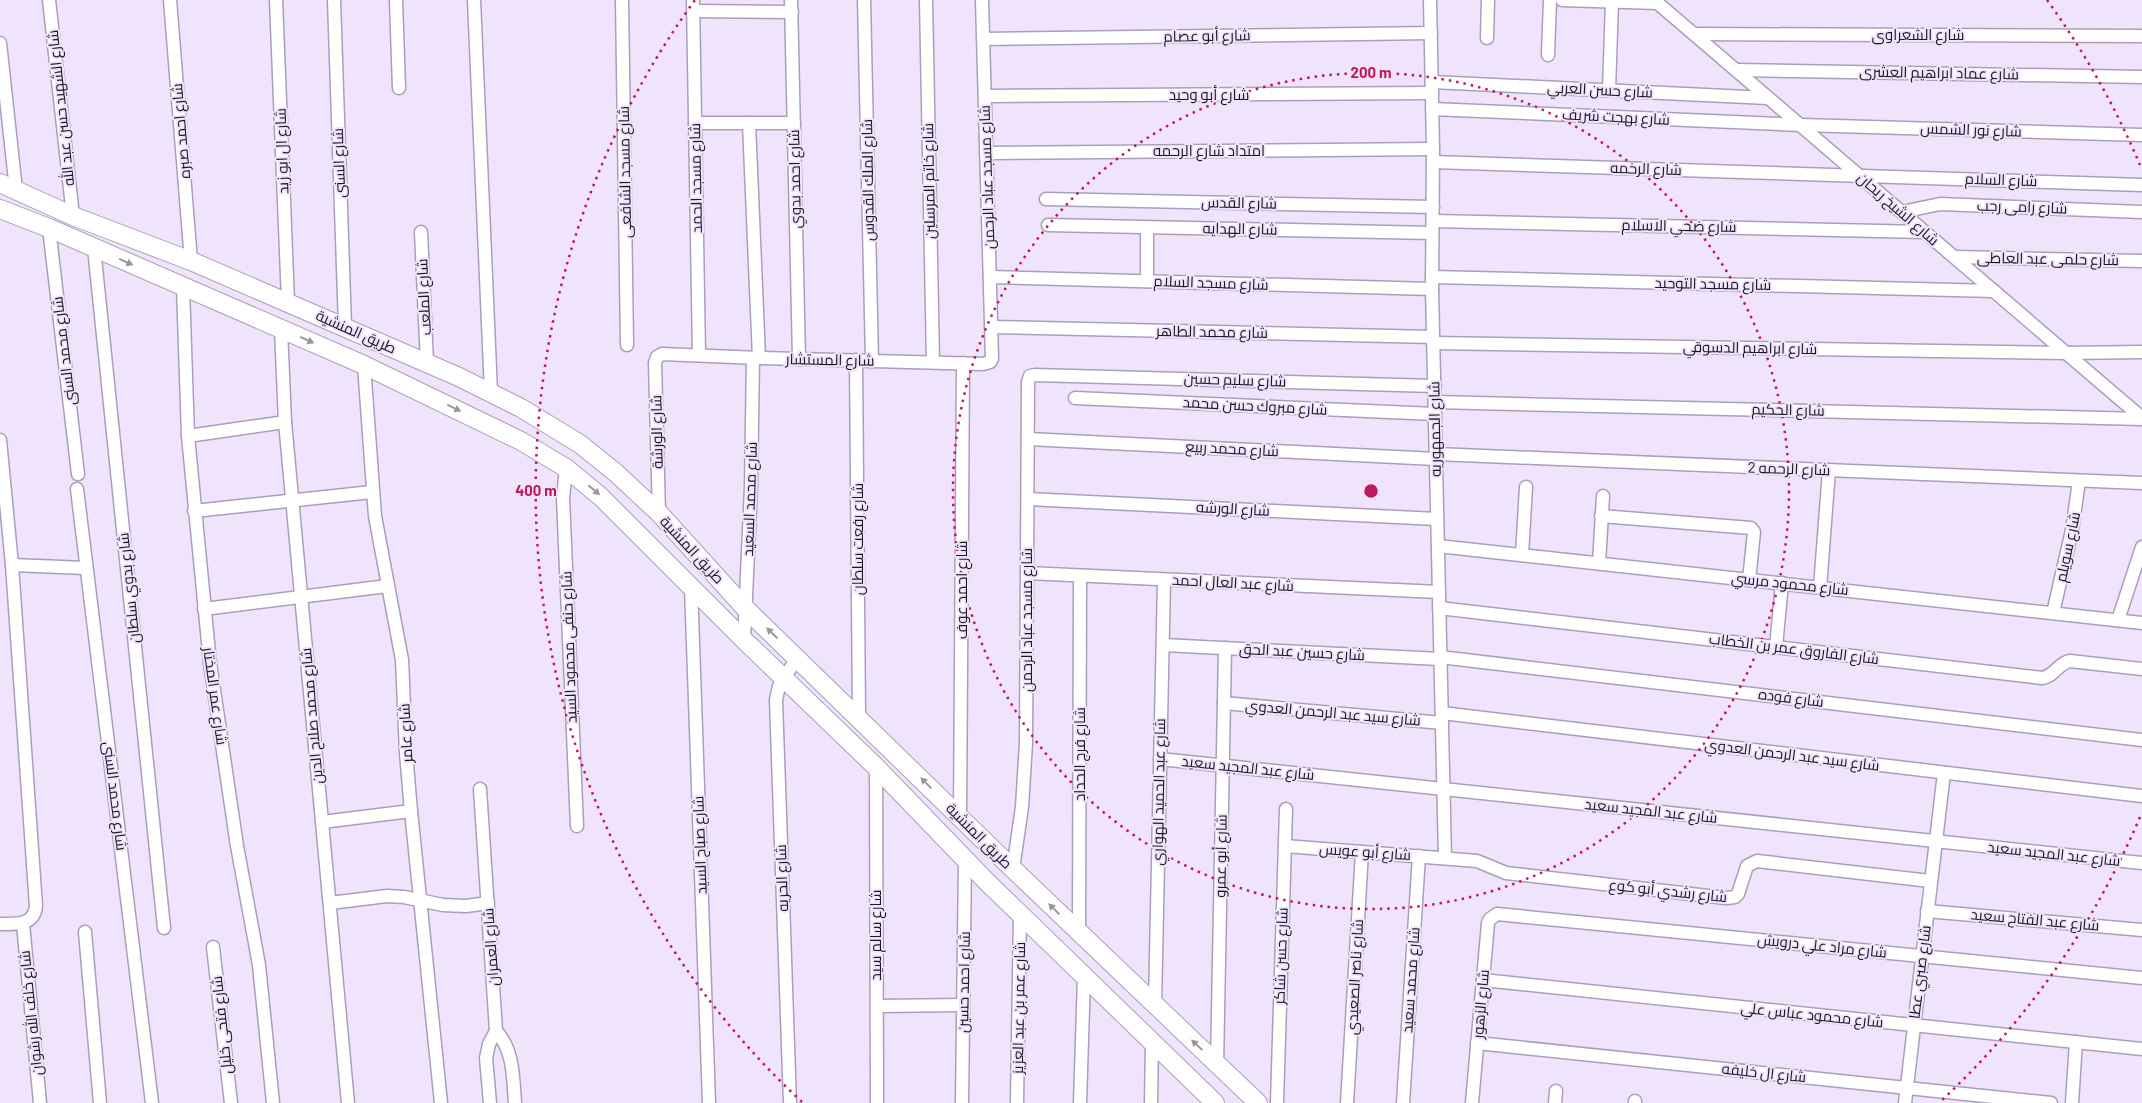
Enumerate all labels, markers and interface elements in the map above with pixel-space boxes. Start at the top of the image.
street label: شارع أبو عصام [1163,25,1251,48]
street label: شارع الشعراوى [1872,25,1964,46]
street label: شارع الشهيد حسن عبد الله [43,29,80,187]
street label: شارع عماد ابراهيم العشرى [1859,62,2019,85]
text: 200 m [1350,63,1392,81]
street label: شارع حسن العربي [1546,77,1653,105]
street label: شارع احمد صبره [167,82,196,179]
street label: شارع أبو وحيد [1169,85,1249,106]
street label: شارع بهجت شريف [1562,104,1670,131]
street label: شارع مسجد عباد الرحمن [974,105,1001,249]
street label: شارع مسجد الشافعى [614,106,637,238]
street label: شارع ال ابو زيد [271,108,294,194]
street label: شارع نور الشمس [1920,118,2022,143]
street label: شارع الملك القدوس [857,119,880,241]
street label: شارع مسجد الحمد [685,123,708,233]
street label: شارع خاتم المرسلين [918,123,941,239]
street label: شارع السنى [328,128,351,198]
street label: شارع احمد بدوي [784,129,808,229]
street label: امتداد شارع الرحمه [1153,141,1265,162]
street label: شارع الرحمه [1610,158,1682,181]
street label: شارع الشيخ ريحان [1852,168,1943,251]
street label: شارع السلام [1964,169,2038,192]
street label: شارع القدس [1201,192,1277,215]
street label: شارع رامى رجب [1976,195,2068,220]
street label: شارع ضحي الاسلام [1621,215,1737,239]
street label: شارع الهدايه [1202,218,1278,241]
street label: شارع حلمى عبد العاطى [1977,248,2119,271]
one-way arrow [119,258,133,266]
street label: شارع الملعب [412,258,437,336]
street label: شارع مسجد السلام [1153,271,1269,296]
street label: شارع مسجد التوحيد [1654,273,1771,296]
street label: شارع محمد السنى [47,295,82,407]
street label: طريق المنشية [313,305,399,359]
street label: شارع محمد الطاهر [1155,321,1268,344]
one-way arrow [300,337,314,345]
street label: شارع ابراهيم الدسوقي [1683,337,1817,361]
street label: شارع المستشار [784,349,875,372]
street label: شارع سليم حسين [1183,368,1287,393]
street label: شارع الجمهوريه [1424,381,1447,477]
street label: شارع مبروك حسن محمد [1182,392,1328,421]
street label: شارع الورشة [646,395,669,469]
street label: شارع الحكيم [1751,399,1825,422]
one-way arrow [447,404,462,413]
street label: شارع محمد ربيع [1185,437,1279,462]
street label: شارع محمد السعيد [738,441,763,557]
street label: شارع الرحمه 2 [1747,458,1831,481]
text: 400 m [515,481,557,499]
centre of rings [1362,482,1380,500]
street label: شارع رفعت سلطان [848,483,869,595]
one-way arrow [587,485,600,496]
street label: شارع الورشه [1196,497,1270,522]
street label: شارع سويلم [2051,510,2086,584]
street label: طريق المنشية [655,512,729,588]
street label: شارع بدوي سلطان [113,531,147,644]
street label: شارع احمد عوف [952,541,973,639]
street label: شارع مسجد عباد الرحمن [1017,548,1038,692]
street label: شارع محمود مرسي [1730,568,1850,602]
street label: شارع عبد العال احمد [1172,570,1294,597]
street label: شارع حنفى محمود السيد [556,571,583,723]
one-way arrow [766,627,778,639]
street label: شارع الفاروق عمر بن الخطاب [1708,629,1880,670]
street label: شارع حسين عبد الحق [1238,639,1365,666]
street label: شارع عمر المختار [197,645,232,746]
street label: شارع محمد صلاح الدين [296,647,329,785]
street label: شارع فوده [1757,684,1825,713]
street label: شارع سيد عبد الرحمن العدوي [1244,695,1422,733]
street label: شارع عامر [394,703,419,764]
street label: شارع فرج الحداد [1070,707,1091,801]
street label: شارع عبد الحميد الهواري [1148,718,1172,866]
street label: شارع سيد عبد الرحمن العدوي [1703,734,1881,778]
street label: شارع محمد السنى [97,740,132,852]
street label: شارع عبد المجيد سعيد [1180,751,1315,786]
one-way arrow [920,777,932,789]
street label: شارع عبد المجيد سعيد [1583,794,1718,829]
street label: شارع صباح السيد [688,795,713,895]
street label: طريق المنشية [942,799,1016,873]
street label: شارع أبو عمرو [1210,814,1233,898]
street label: شارع عبد المجيد سعيد [1986,837,2121,872]
street label: شارع أبو عويس [1318,839,1412,866]
street label: شارع الحريه [771,844,794,912]
street label: شارع رشدي أبو كوع [1608,875,1728,909]
street label: شارع سالم سيد [866,890,887,980]
one-way arrow [1049,903,1061,915]
street label: شارع عبد الفتاح سعيد [1970,904,2100,937]
street label: شارع العمران [478,907,505,987]
street label: شارع حسن شاكر [1269,907,1294,1006]
street label: شارع ناصر الصعيدي [1342,918,1370,1036]
street label: شارع صبري عطا [1904,924,1938,1020]
street label: شارع محمد سعيد [1397,926,1426,1034]
street label: شارع مراد علي درويش [1756,929,1888,965]
street label: شارع احمد حسين [953,931,976,1033]
street label: شارع عمر بن عبد العزيز [1008,942,1031,1075]
street label: شارع خلف الله رشوان [14,949,49,1077]
street label: شارع الزهور [1468,969,1495,1040]
street label: شارع فتحى خليل [207,975,238,1075]
street label: شارع محمود عباس علي [1739,998,1884,1034]
one-way arrow [1191,1039,1203,1051]
street label: شارع ال خليفه [1721,1059,1807,1088]

